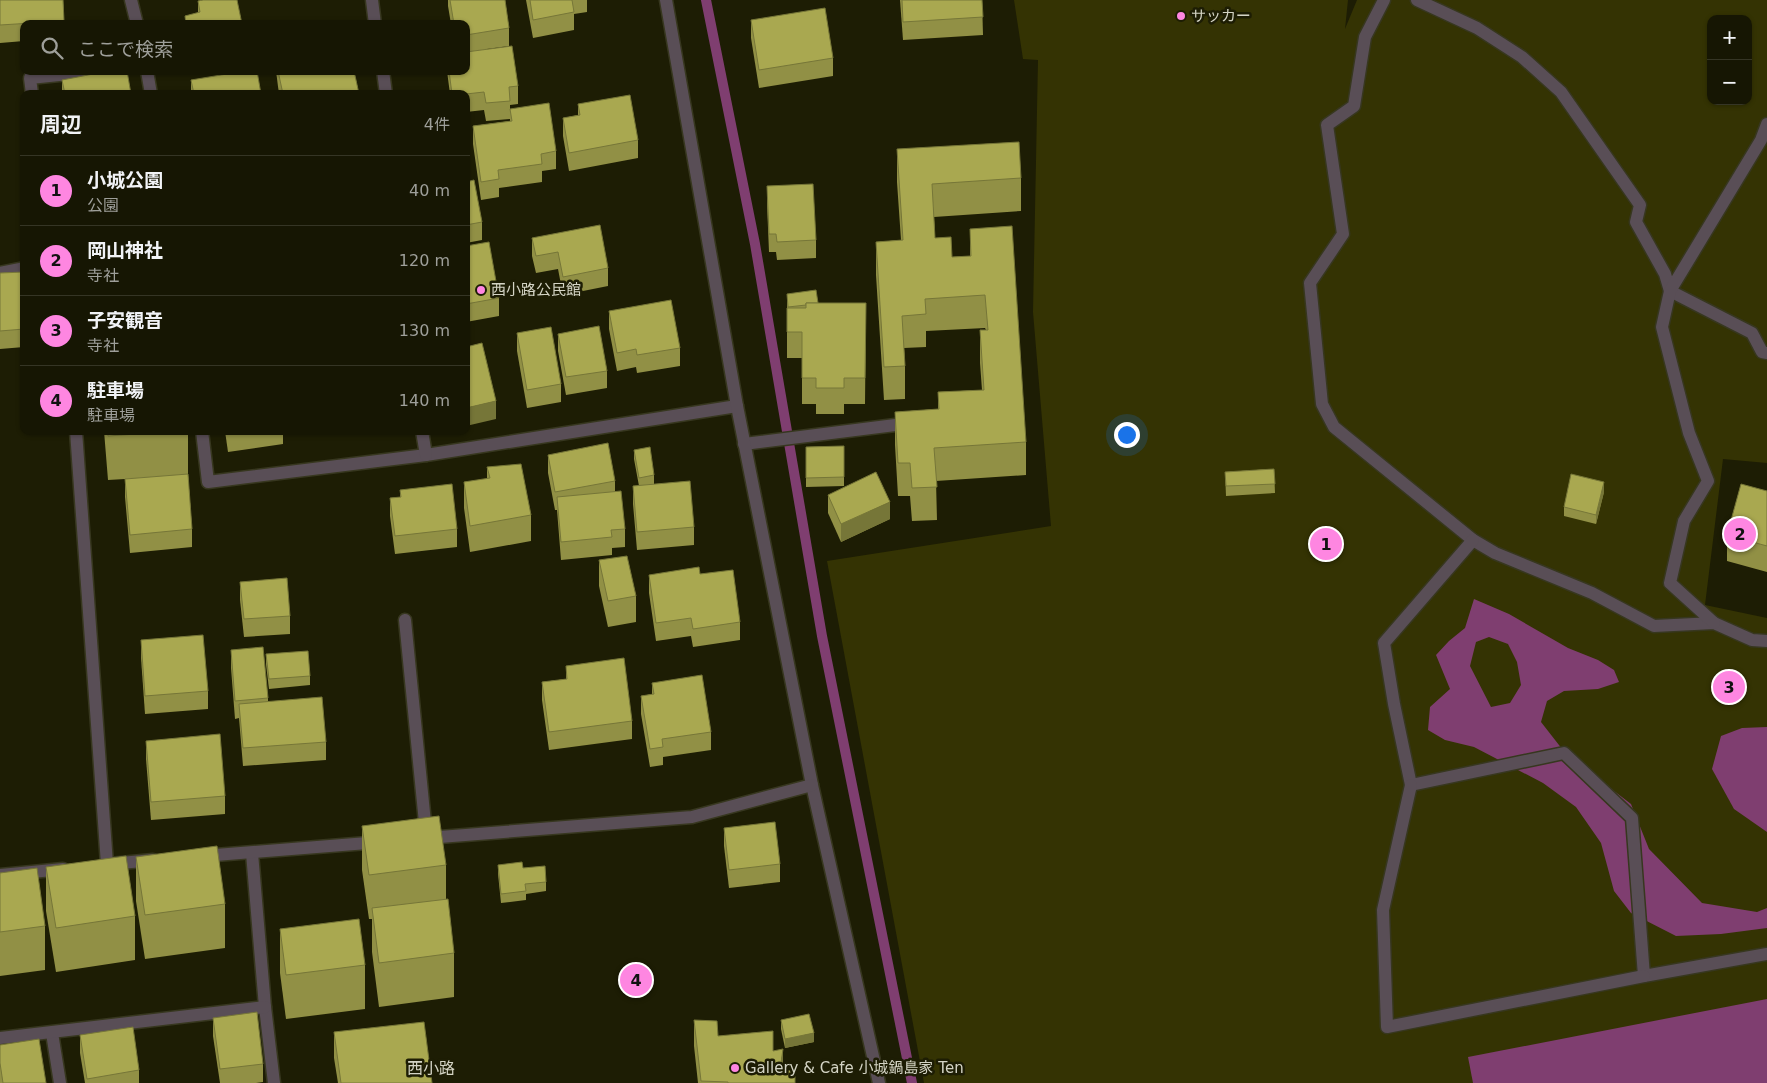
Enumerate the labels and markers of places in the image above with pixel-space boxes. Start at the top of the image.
place label: サッカー [1191,7,1251,25]
marker: サッカー [1175,10,1187,22]
place label: 西小路公民館 [491,281,581,299]
marker: 西小路公民館 [475,284,487,296]
pin: 2 [1724,515,1756,553]
pin: 1 [1310,525,1342,563]
pin: 3 [1713,668,1745,706]
pin: 4 [620,961,652,999]
place label: Gallery & Cafe 小城鍋島家 Ten [745,1059,964,1077]
marker: Gallery & Cafe 小城鍋島家 Ten [729,1062,741,1074]

